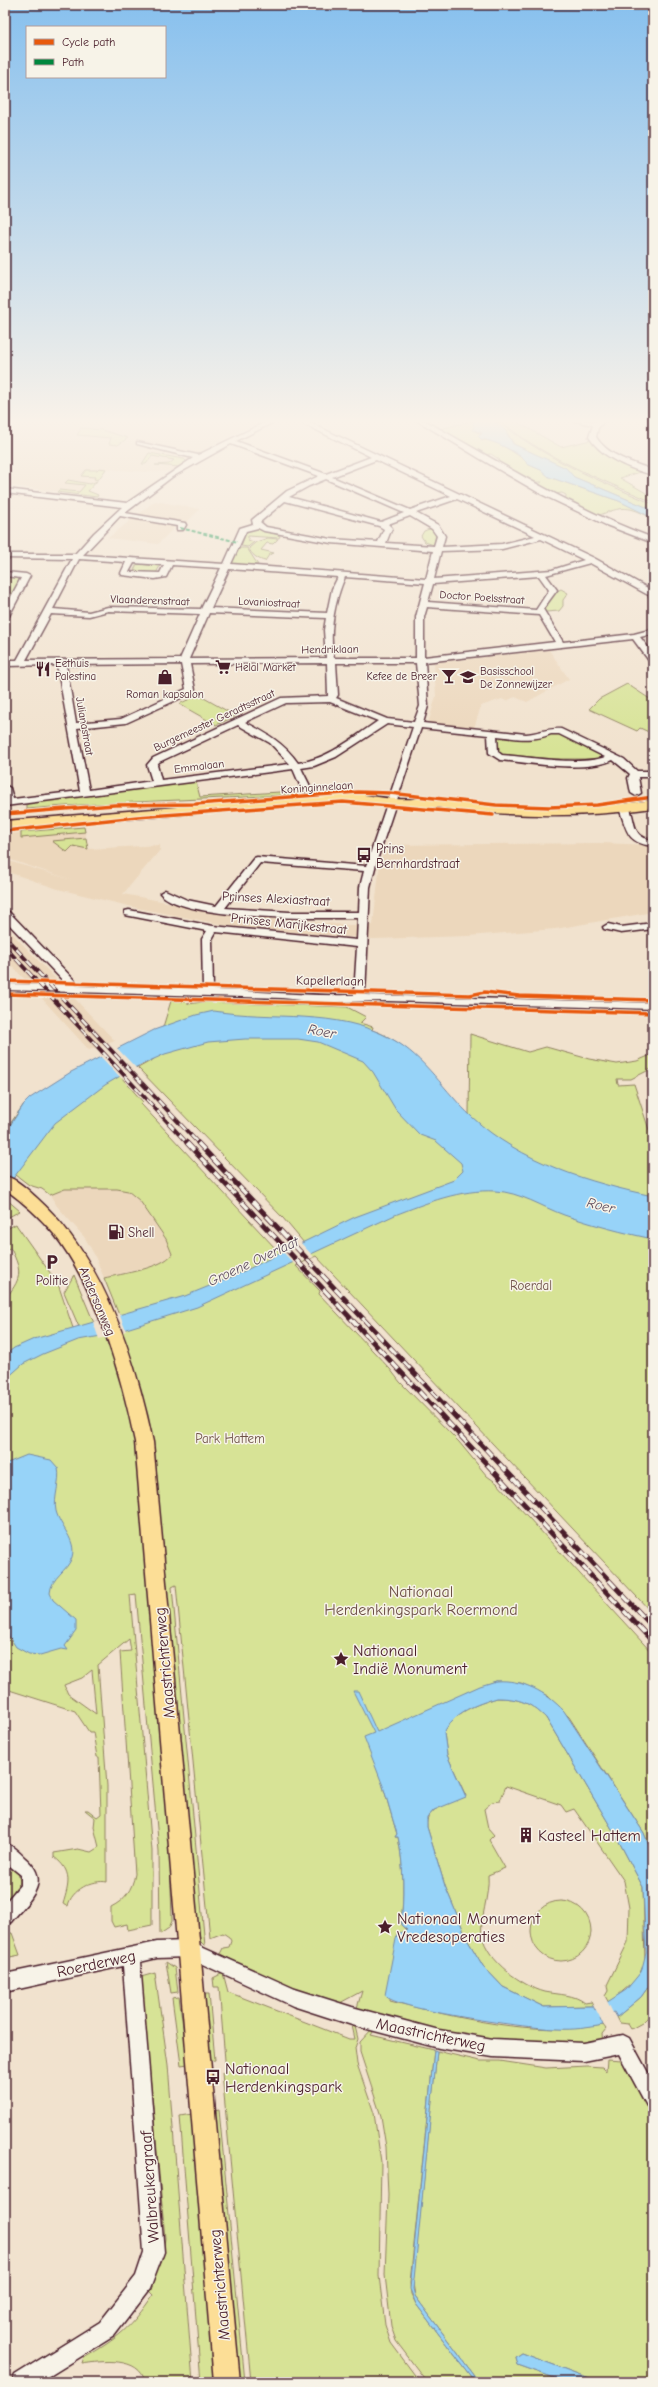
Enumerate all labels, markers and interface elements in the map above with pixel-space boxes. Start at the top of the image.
legend [26,26,166,78]
text: Cycle path [62,35,115,49]
text: Path [62,55,84,69]
street label: Doctor Poelsstraat [439,588,526,607]
street label: Vlaanderenstraat [110,593,191,608]
street label: Lovaniostraat [238,594,301,611]
street label: Hendriklaan [301,642,359,657]
place label: Eethuis Palestina [55,657,96,683]
supermarket icon: Helal Market [214,658,232,676]
restaurant icon: Eethuis Palestina [34,660,52,678]
place label: Helal Market [235,661,296,674]
place label: Basisschool De Zonnewijzer [480,665,553,691]
bar icon: Kefee de Breer [440,667,458,685]
shop icon: Roman kapsalon [156,668,174,686]
school or university icon: Basisschool De Zonnewijzer [459,668,477,686]
place label: Kefee de Breer [366,670,438,683]
street label: Burgemeester Geradtsstraat [152,686,278,754]
place label: Roman kapsalon [126,688,204,701]
street label: Julianastraat [73,696,96,757]
street label: Emmalaan [173,757,225,776]
street label: Koninginnelaan [280,778,354,797]
place label: Prins Bernhardstraat [376,841,461,871]
bus stop icon: Prins Bernhardstraat [355,846,373,864]
street label: Prinses Alexiastraat [222,888,332,909]
street label: Prinses Marijkestraat [230,910,349,937]
street label: Kapellerlaan [296,972,364,989]
water label: Roer [306,1020,339,1043]
water label: Roer [585,1194,618,1218]
fuel station icon: Shell [107,1223,125,1241]
place label: Shell [128,1225,154,1240]
water label: Groene Overlaat [205,1232,303,1290]
parking icon: Politie [43,1253,61,1271]
street label: Andersonweg [76,1264,119,1338]
place label: Politie [36,1273,69,1288]
park label: Roerdal [510,1278,552,1293]
park label: Park Hattem [195,1431,265,1446]
park label: Nationaal Herdenkingspark Roermond [324,1583,518,1619]
street label: Maastrichterweg [151,1606,179,1719]
place label: Nationaal Indië Monument [353,1642,468,1678]
place icon: Nationaal Indië Monument [332,1650,350,1668]
building icon: Kasteel Hattem [517,1826,535,1844]
place label: Kasteel Hattem [538,1827,641,1845]
place label: Nationaal Monument Vredesoperaties [397,1910,541,1946]
place icon: Nationaal Monument Vredesoperaties [376,1918,394,1936]
street label: Roerderweg [55,1947,137,1981]
street label: Maastrichterweg [374,2015,487,2055]
place label: Nationaal Herdenkingspark [225,2060,342,2096]
bus stop icon: Nationaal Herdenkingspark [204,2068,222,2086]
street label: Walbreukergraaf [137,2129,163,2243]
street label: Maastrichterweg [206,2228,234,2341]

